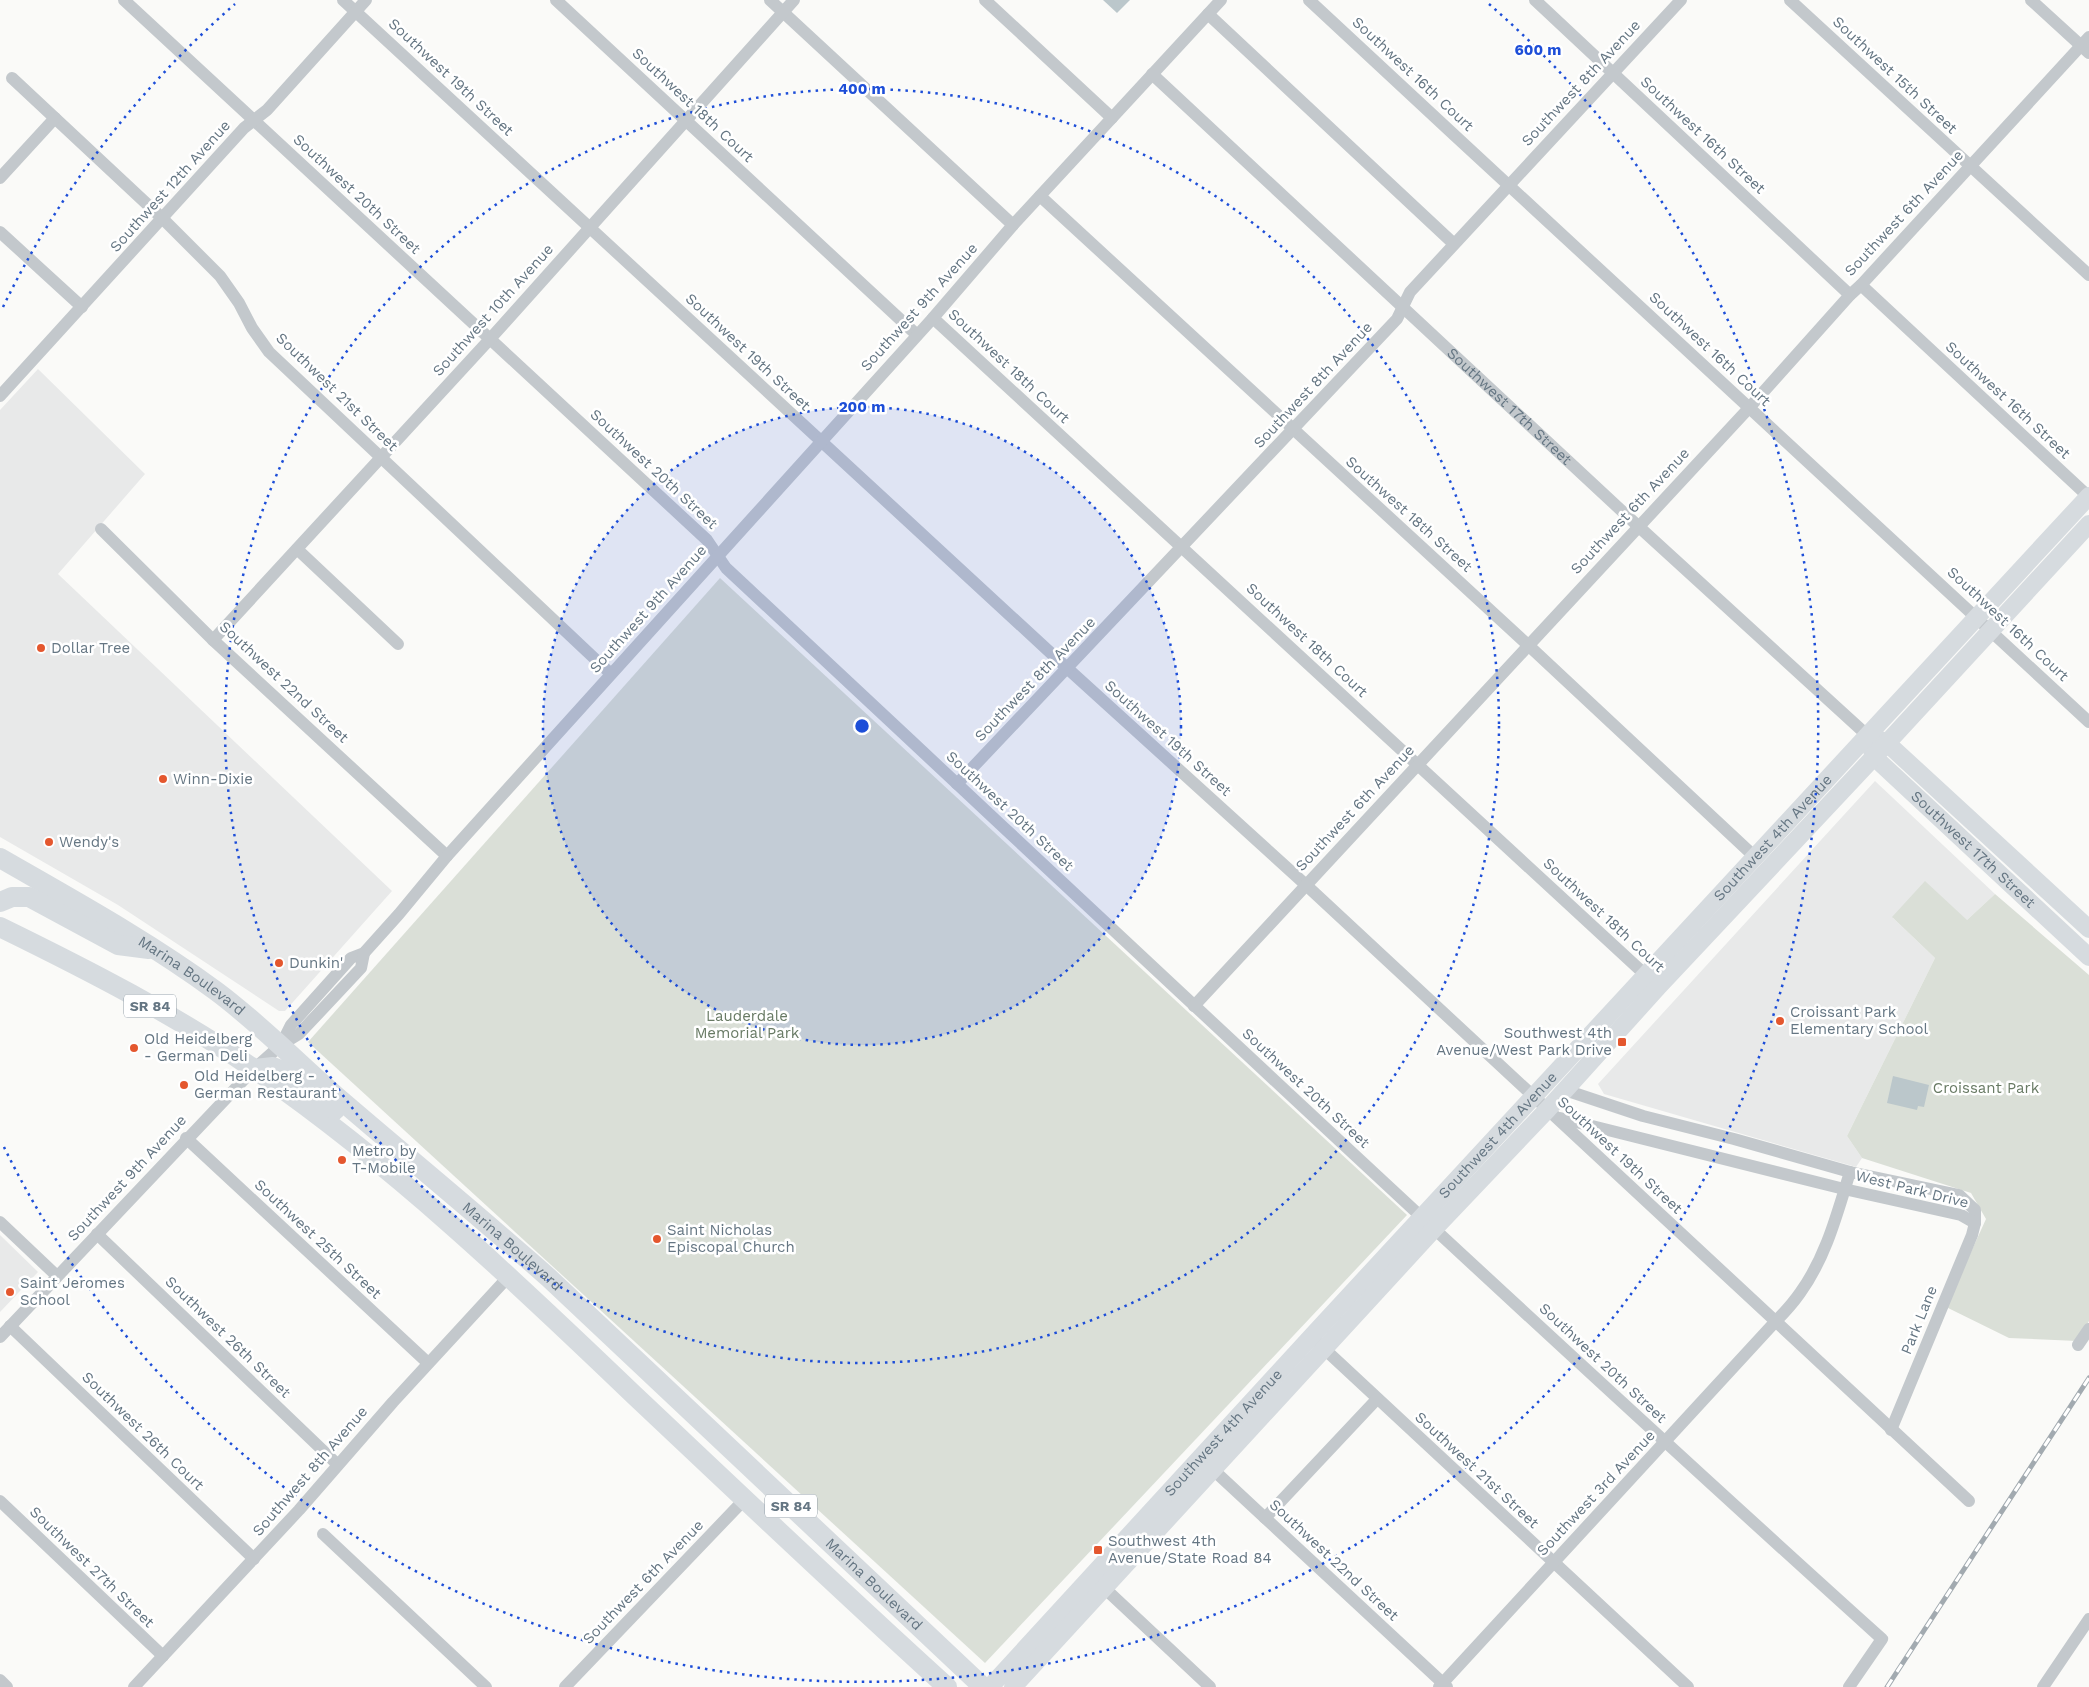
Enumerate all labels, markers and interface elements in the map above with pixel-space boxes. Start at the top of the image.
street label: Southwest 16th Court [1349,13,1478,135]
street label: Southwest 15th Street [1829,13,1962,138]
street label: Southwest 19th Street [385,14,518,140]
street label: Southwest 8th Avenue [1518,16,1644,150]
text: 600 m [1515,41,1561,59]
street label: Southwest 18th Court [629,44,758,166]
street label: Southwest 16th Street [1637,72,1770,198]
text: 400 m [838,80,886,98]
street label: Southwest 12th Avenue [106,116,234,256]
street label: Southwest 20th Street [290,130,425,258]
street label: Southwest 6th Avenue [1841,146,1967,280]
street label: Southwest 9th Avenue [857,239,981,375]
street label: Southwest 10th Avenue [429,240,557,380]
street label: Southwest 16th Court [1646,288,1775,410]
street label: Southwest 19th Street [682,289,815,415]
street label: Southwest 18th Court [945,305,1074,427]
street label: Southwest 8th Avenue [1250,318,1376,452]
street label: Southwest 21st Street [272,329,402,455]
street label: Southwest 16th Street [1942,337,2075,463]
street label: Southwest 17th Street [1443,344,1576,469]
text: 200 m [839,398,885,416]
street label: Southwest 20th Street [587,405,722,533]
street label: Southwest 6th Avenue [1567,444,1693,578]
street label: Southwest 18th Street [1342,452,1477,576]
street label: Southwest 9th Avenue [586,541,710,677]
street label: Southwest 16th Court [1944,563,2073,685]
street label: Southwest 18th Court [1243,579,1372,701]
street label: Southwest 8th Avenue [971,613,1099,745]
street label: Southwest 22nd Street [216,617,353,747]
place label: Dollar Tree [51,639,130,657]
marker: Dollar Tree [35,642,47,654]
street label: Southwest 19th Street [1101,676,1236,800]
centre of rings [853,717,871,735]
street label: Southwest 6th Avenue [1292,741,1418,875]
street label: Southwest 20th Street [943,747,1078,875]
place label: Winn-Dixie [173,770,253,788]
street label: Southwest 4th Avenue [1710,771,1836,905]
marker: Winn-Dixie [157,773,169,785]
street label: Southwest 17th Street [1907,787,2040,912]
place label: Wendy's [59,833,119,851]
marker: Wendy's [43,836,55,848]
street label: Southwest 18th Court [1540,854,1669,976]
street label: Marina Boulevard [135,932,249,1019]
place label: Dunkin' [289,954,343,972]
marker: Dunkin' [273,957,285,969]
road number: SR 84 [124,994,176,1018]
place label: Croissant Park Elementary School [1790,1003,1929,1038]
park label: Lauderdale Memorial Park [695,1007,800,1042]
marker: Croissant Park Elementary School [1774,1015,1786,1027]
street label: Southwest 20th Street [1239,1024,1374,1152]
place label: Southwest 4th Avenue/West Park Drive [1436,1024,1612,1059]
place label: Old Heidelberg - German Deli [144,1030,252,1065]
marker: Southwest 4th Avenue/West Park Drive [1616,1036,1628,1048]
marker: Old Heidelberg - German Deli [128,1042,140,1054]
place label: Old Heidelberg - German Restaurant [194,1067,338,1102]
street label: Southwest 4th Avenue [1435,1068,1561,1202]
marker: Old Heidelberg - German Restaurant [178,1079,190,1091]
park label: Croissant Park [1933,1079,2040,1097]
street label: Southwest 19th Street [1554,1092,1687,1218]
street label: Southwest 9th Avenue [64,1111,190,1245]
place label: Metro by T-Mobile [352,1142,417,1177]
marker: Metro by T-Mobile [336,1154,348,1166]
street label: West Park Drive [1853,1166,1971,1212]
street label: Southwest 25th Street [251,1176,386,1303]
street label: Marina Boulevard [459,1198,566,1295]
place label: Saint Nicholas Episcopal Church [667,1221,795,1256]
marker: Saint Nicholas Episcopal Church [651,1233,663,1245]
street label: Southwest 26th Street [162,1272,295,1402]
place label: Saint Jeromes School [20,1274,125,1309]
street label: Park Lane [1897,1283,1941,1357]
marker: Saint Jeromes School [4,1286,16,1298]
street label: Southwest 20th Street [1536,1299,1671,1427]
street label: Southwest 4th Avenue [1160,1365,1286,1500]
street label: Southwest 26th Court [78,1368,208,1494]
street label: Southwest 8th Avenue [249,1402,371,1540]
street label: Southwest 21st Street [1411,1408,1543,1533]
street label: Southwest 3rd Avenue [1533,1426,1659,1560]
road number: SR 84 [765,1494,817,1518]
street label: Southwest 22nd Street [1266,1495,1403,1625]
street label: Southwest 27th Street [26,1503,159,1632]
street label: Southwest 6th Avenue [579,1516,707,1648]
place label: Southwest 4th Avenue/State Road 84 [1108,1532,1272,1567]
street label: Marina Boulevard [822,1534,926,1634]
marker: Southwest 4th Avenue/State Road 84 [1092,1544,1104,1556]

